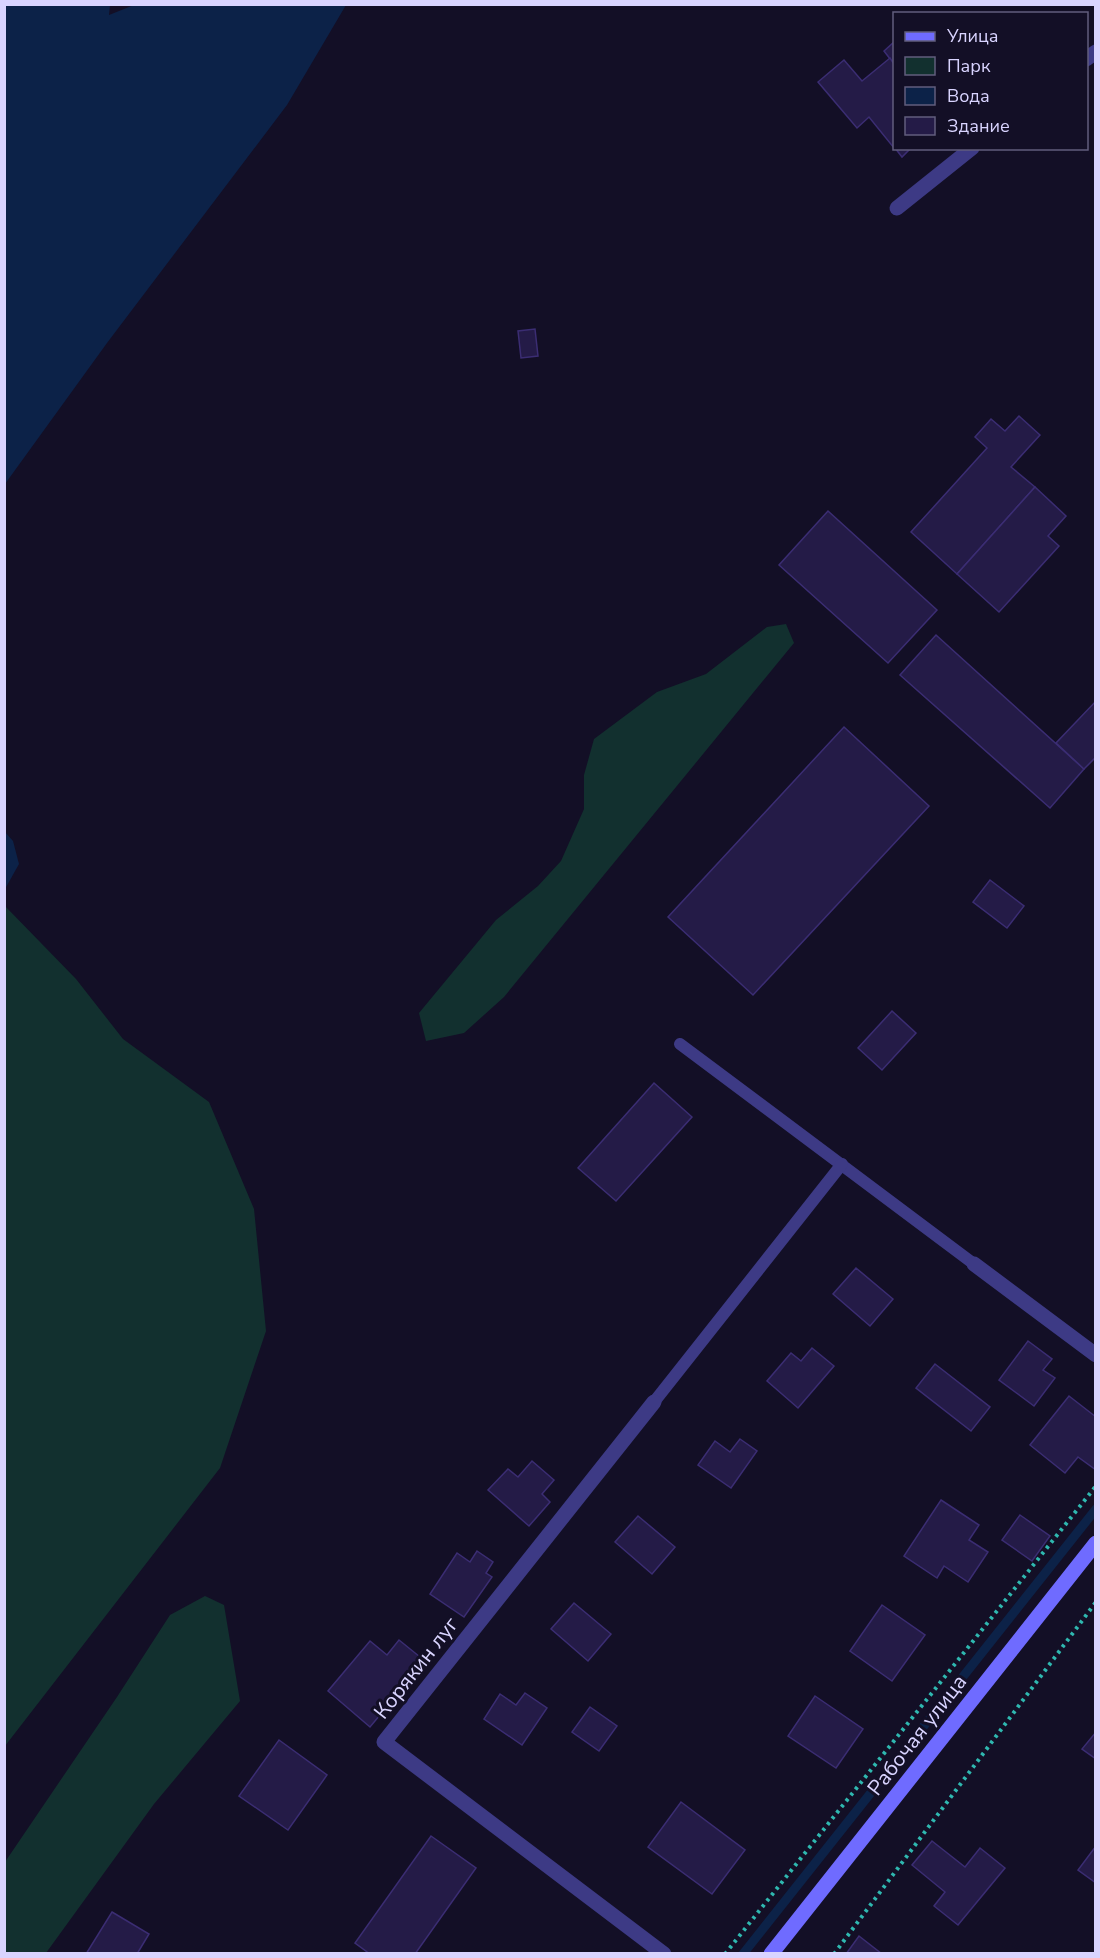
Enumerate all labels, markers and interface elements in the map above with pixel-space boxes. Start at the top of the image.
legend [893,12,1088,150]
text: Улица [946,24,998,48]
text: Парк [947,54,991,78]
text: Вода [947,84,990,108]
text: Здание [947,114,1010,138]
street label: Корякин луг [367,1611,465,1725]
street label: Рабочая улица [861,1669,973,1801]

